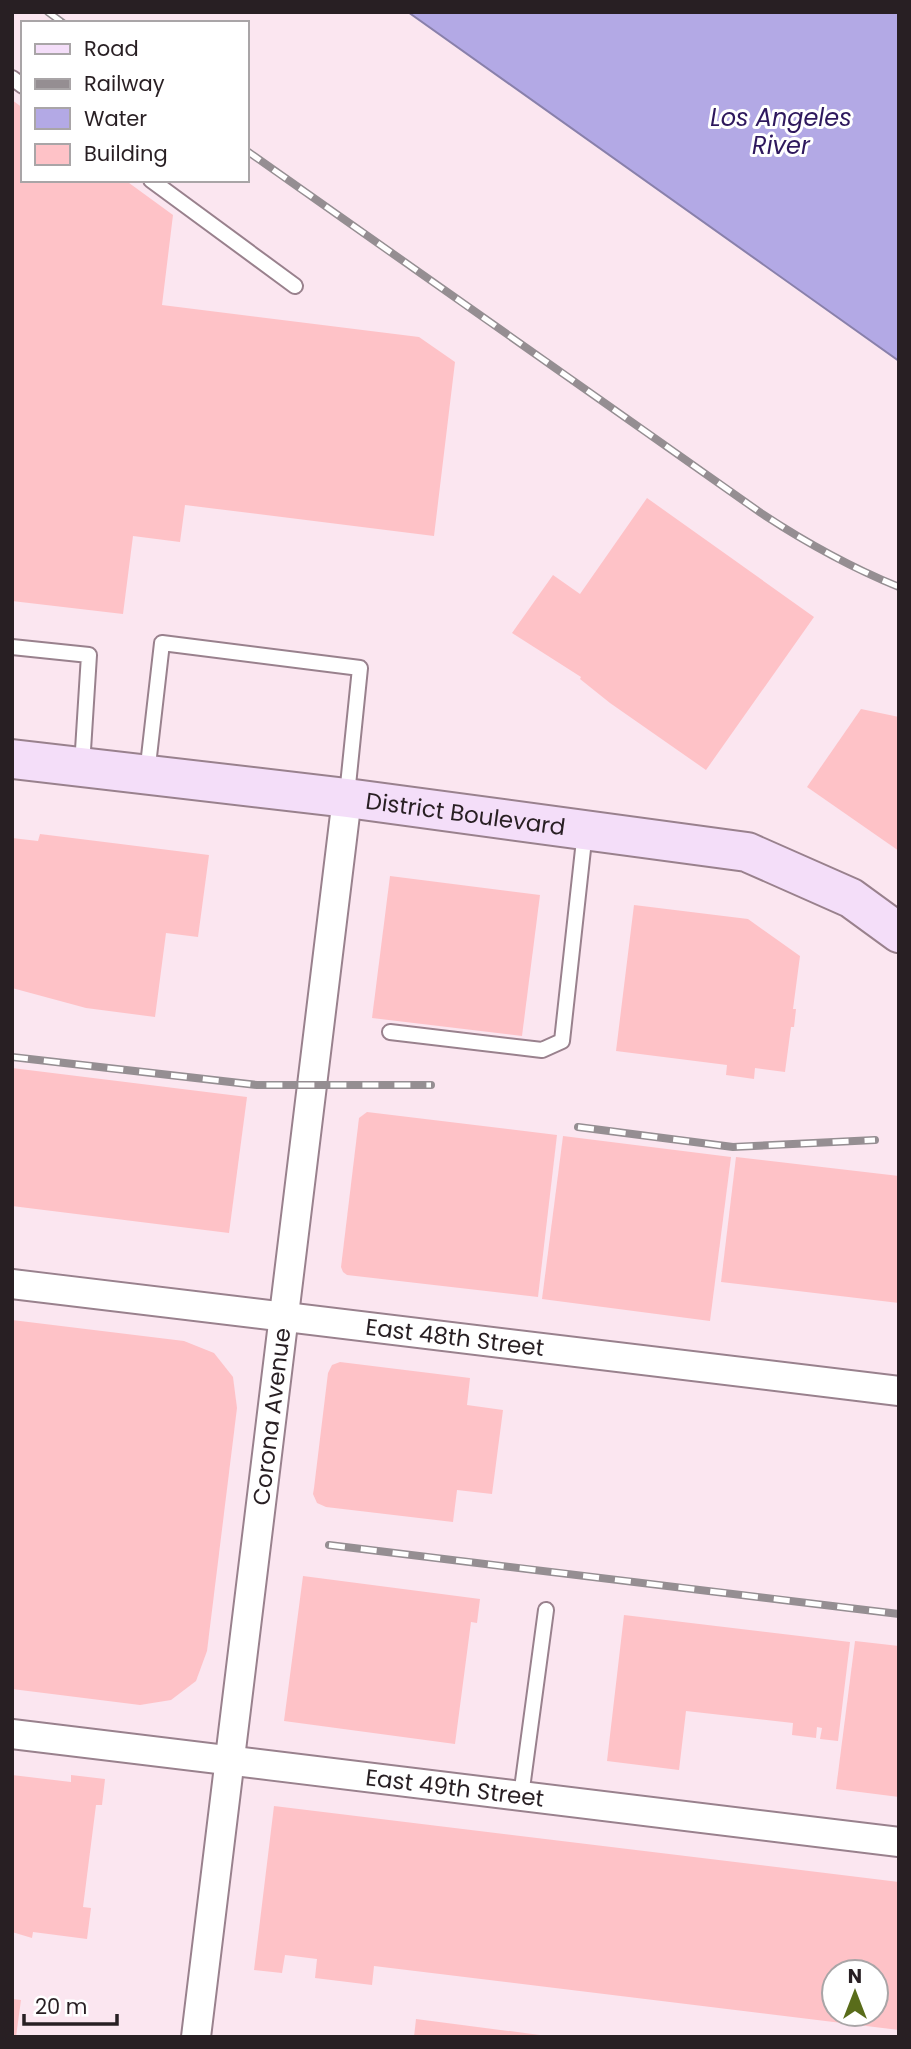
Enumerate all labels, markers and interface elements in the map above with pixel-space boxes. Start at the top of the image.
legend [21,21,248,182]
text: Road [84,34,139,63]
text: Railway [84,69,165,98]
water label: Los Angeles River [710,101,852,162]
text: Water [84,104,147,133]
text: Building [84,139,168,168]
street label: District Boulevard [364,785,568,843]
street label: East 48th Street [364,1311,546,1364]
street label: Corona Avenue [245,1326,298,1507]
street label: East 49th Street [364,1761,546,1815]
north arrow [820,1958,890,2028]
text: N [848,1963,862,1990]
scale bar [24,1982,117,2026]
text: 20 m [35,1992,88,2021]

